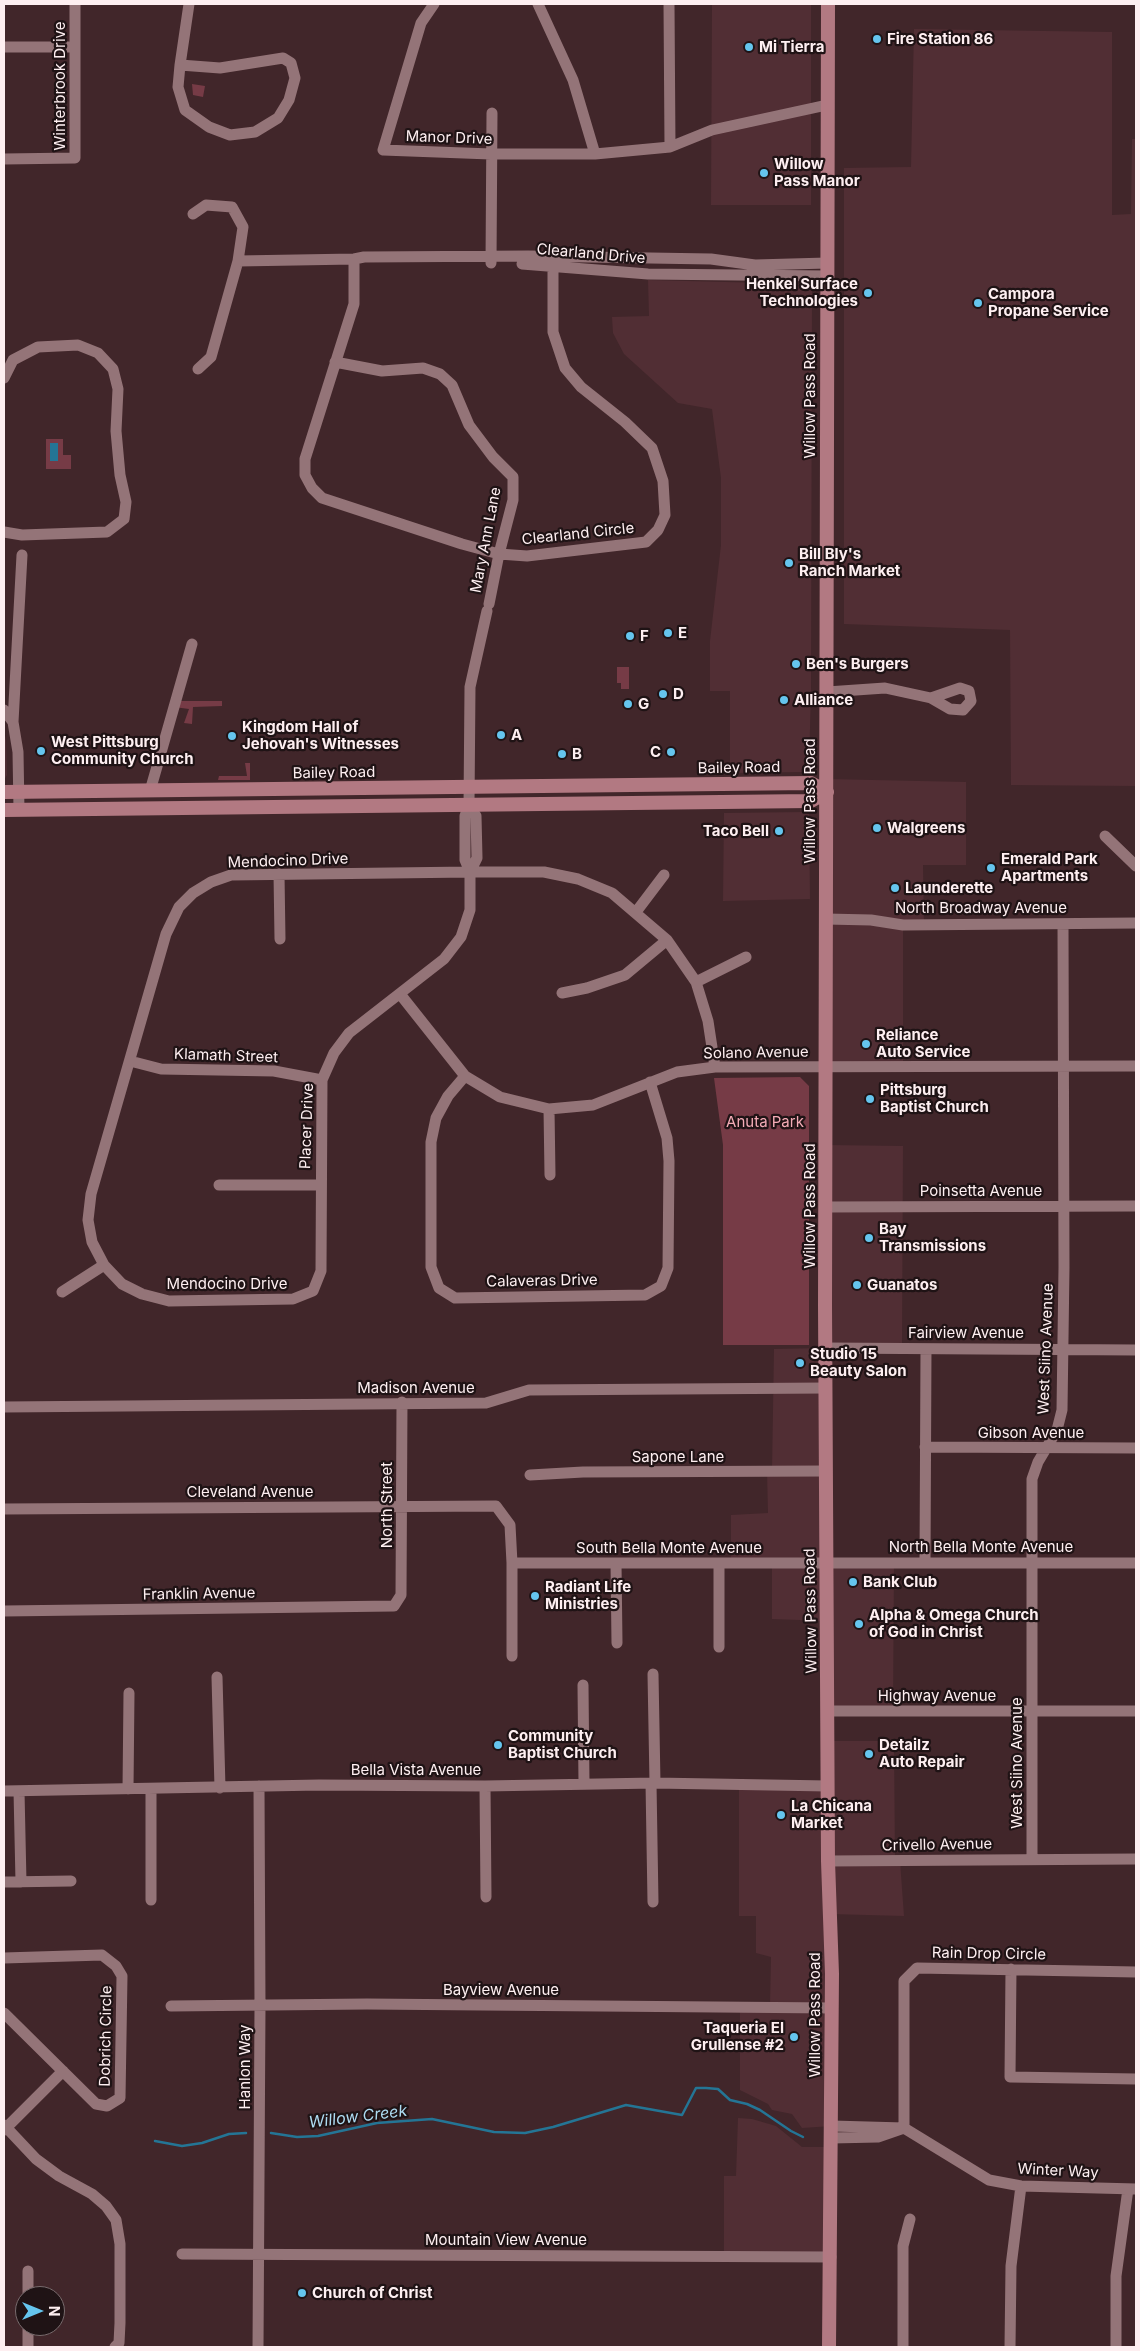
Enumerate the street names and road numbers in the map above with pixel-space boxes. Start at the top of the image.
street label: Winterbrook Drive [51,22,69,150]
street label: Manor Drive [405,127,493,149]
street label: Clearland Drive [536,240,646,268]
street label: Willow Pass Road [801,333,819,459]
street label: Mary Ann Lane [467,486,505,594]
street label: Clearland Circle [521,519,635,549]
street label: Willow Pass Road [801,738,819,864]
street label: Bailey Road [697,758,781,778]
street label: Bailey Road [292,763,376,783]
street label: Mendocino Drive [227,850,349,872]
street label: North Broadway Avenue [895,899,1067,917]
street label: Solano Avenue [703,1043,809,1063]
street label: Klamath Street [174,1045,278,1067]
street label: Placer Drive [297,1083,317,1169]
street label: Willow Pass Road [801,1143,819,1269]
street label: Poinsetta Avenue [920,1182,1042,1200]
street label: Calaveras Drive [486,1271,598,1291]
street label: Mendocino Drive [167,1275,287,1293]
street label: West Siino Avenue [1035,1283,1057,1415]
street label: Fairview Avenue [908,1324,1024,1342]
street label: Madison Avenue [357,1379,475,1397]
street label: Gibson Avenue [978,1424,1084,1442]
street label: Sapone Lane [632,1448,724,1466]
street label: North Street [378,1462,396,1548]
street label: Cleveland Avenue [187,1483,313,1501]
street label: North Bella Monte Avenue [889,1538,1073,1556]
street label: South Bella Monte Avenue [576,1539,762,1557]
street label: Willow Pass Road [801,1548,821,1674]
street label: Franklin Avenue [143,1584,255,1604]
street label: Highway Avenue [878,1687,996,1705]
street label: West Siino Avenue [1008,1697,1026,1829]
street label: Bella Vista Avenue [351,1761,481,1779]
street label: Crivello Avenue [882,1835,992,1855]
street label: Rain Drop Circle [932,1944,1046,1964]
street label: Willow Pass Road [806,1952,824,2078]
street label: Bayview Avenue [443,1981,559,1999]
street label: Dobrich Circle [96,1985,116,2087]
street label: Hanlon Way [236,2025,254,2109]
street label: Winter Way [1017,2160,1099,2182]
street label: Mountain View Avenue [425,2231,587,2249]

